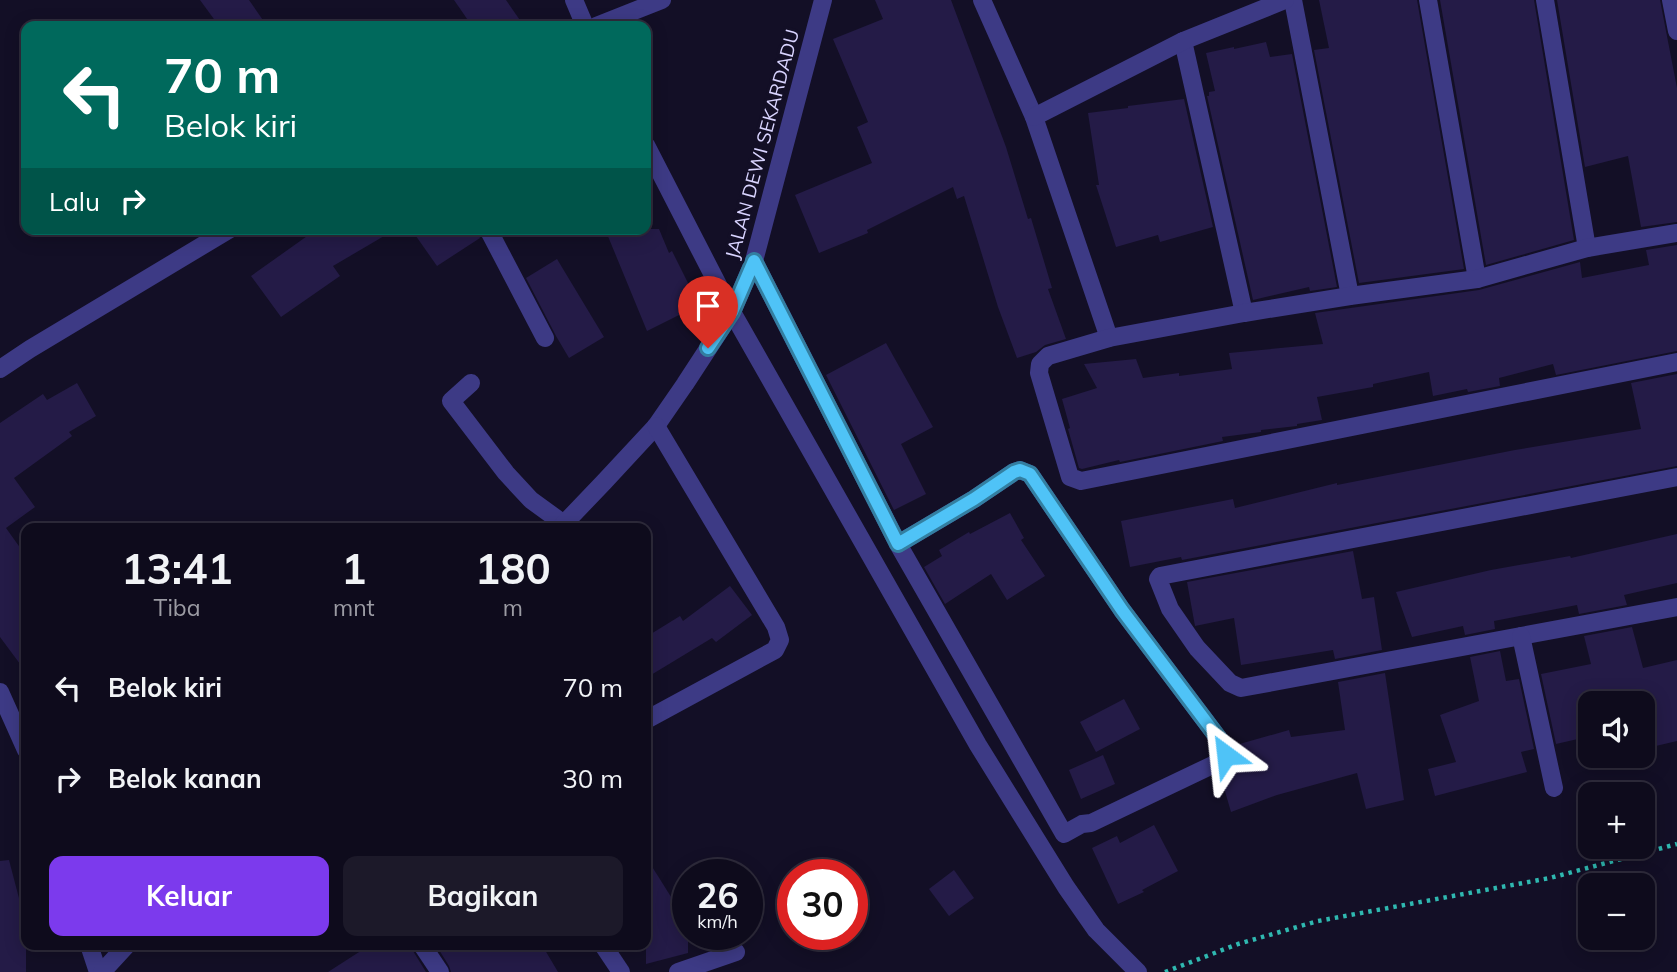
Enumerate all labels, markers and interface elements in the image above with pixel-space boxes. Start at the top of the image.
street label: JALAN DEWI SEKARDADU [720,26,804,262]
text: 70 m [164,44,280,105]
icon: left [49,49,140,140]
text: Belok kiri [164,105,297,145]
icon: right [114,182,152,220]
text: Lalu [49,185,100,218]
pin [678,276,738,348]
icon: arrive [689,287,727,325]
text: 13:41 [121,542,233,595]
text: 1 [341,542,366,595]
text: 180 [475,542,551,595]
text: Tiba [153,593,200,622]
text: mnt [333,593,375,622]
text: m [503,593,523,622]
icon: left [49,669,87,707]
text: Belok kiri [108,671,222,704]
text: 70 m [562,671,623,704]
map controls [1578,691,1655,950]
button: sound [1578,691,1655,768]
position arrow [1189,718,1263,792]
icon: right [49,760,87,798]
text: Belok kanan [108,762,262,795]
text: 30 m [562,762,623,795]
button: + [1578,782,1655,859]
button: Keluar [49,856,329,936]
button: Bagikan [343,856,623,936]
speed limit sign: 30 [777,859,868,950]
text: 26 [696,873,739,917]
button: − [1578,873,1655,950]
text: km/h [697,910,738,933]

